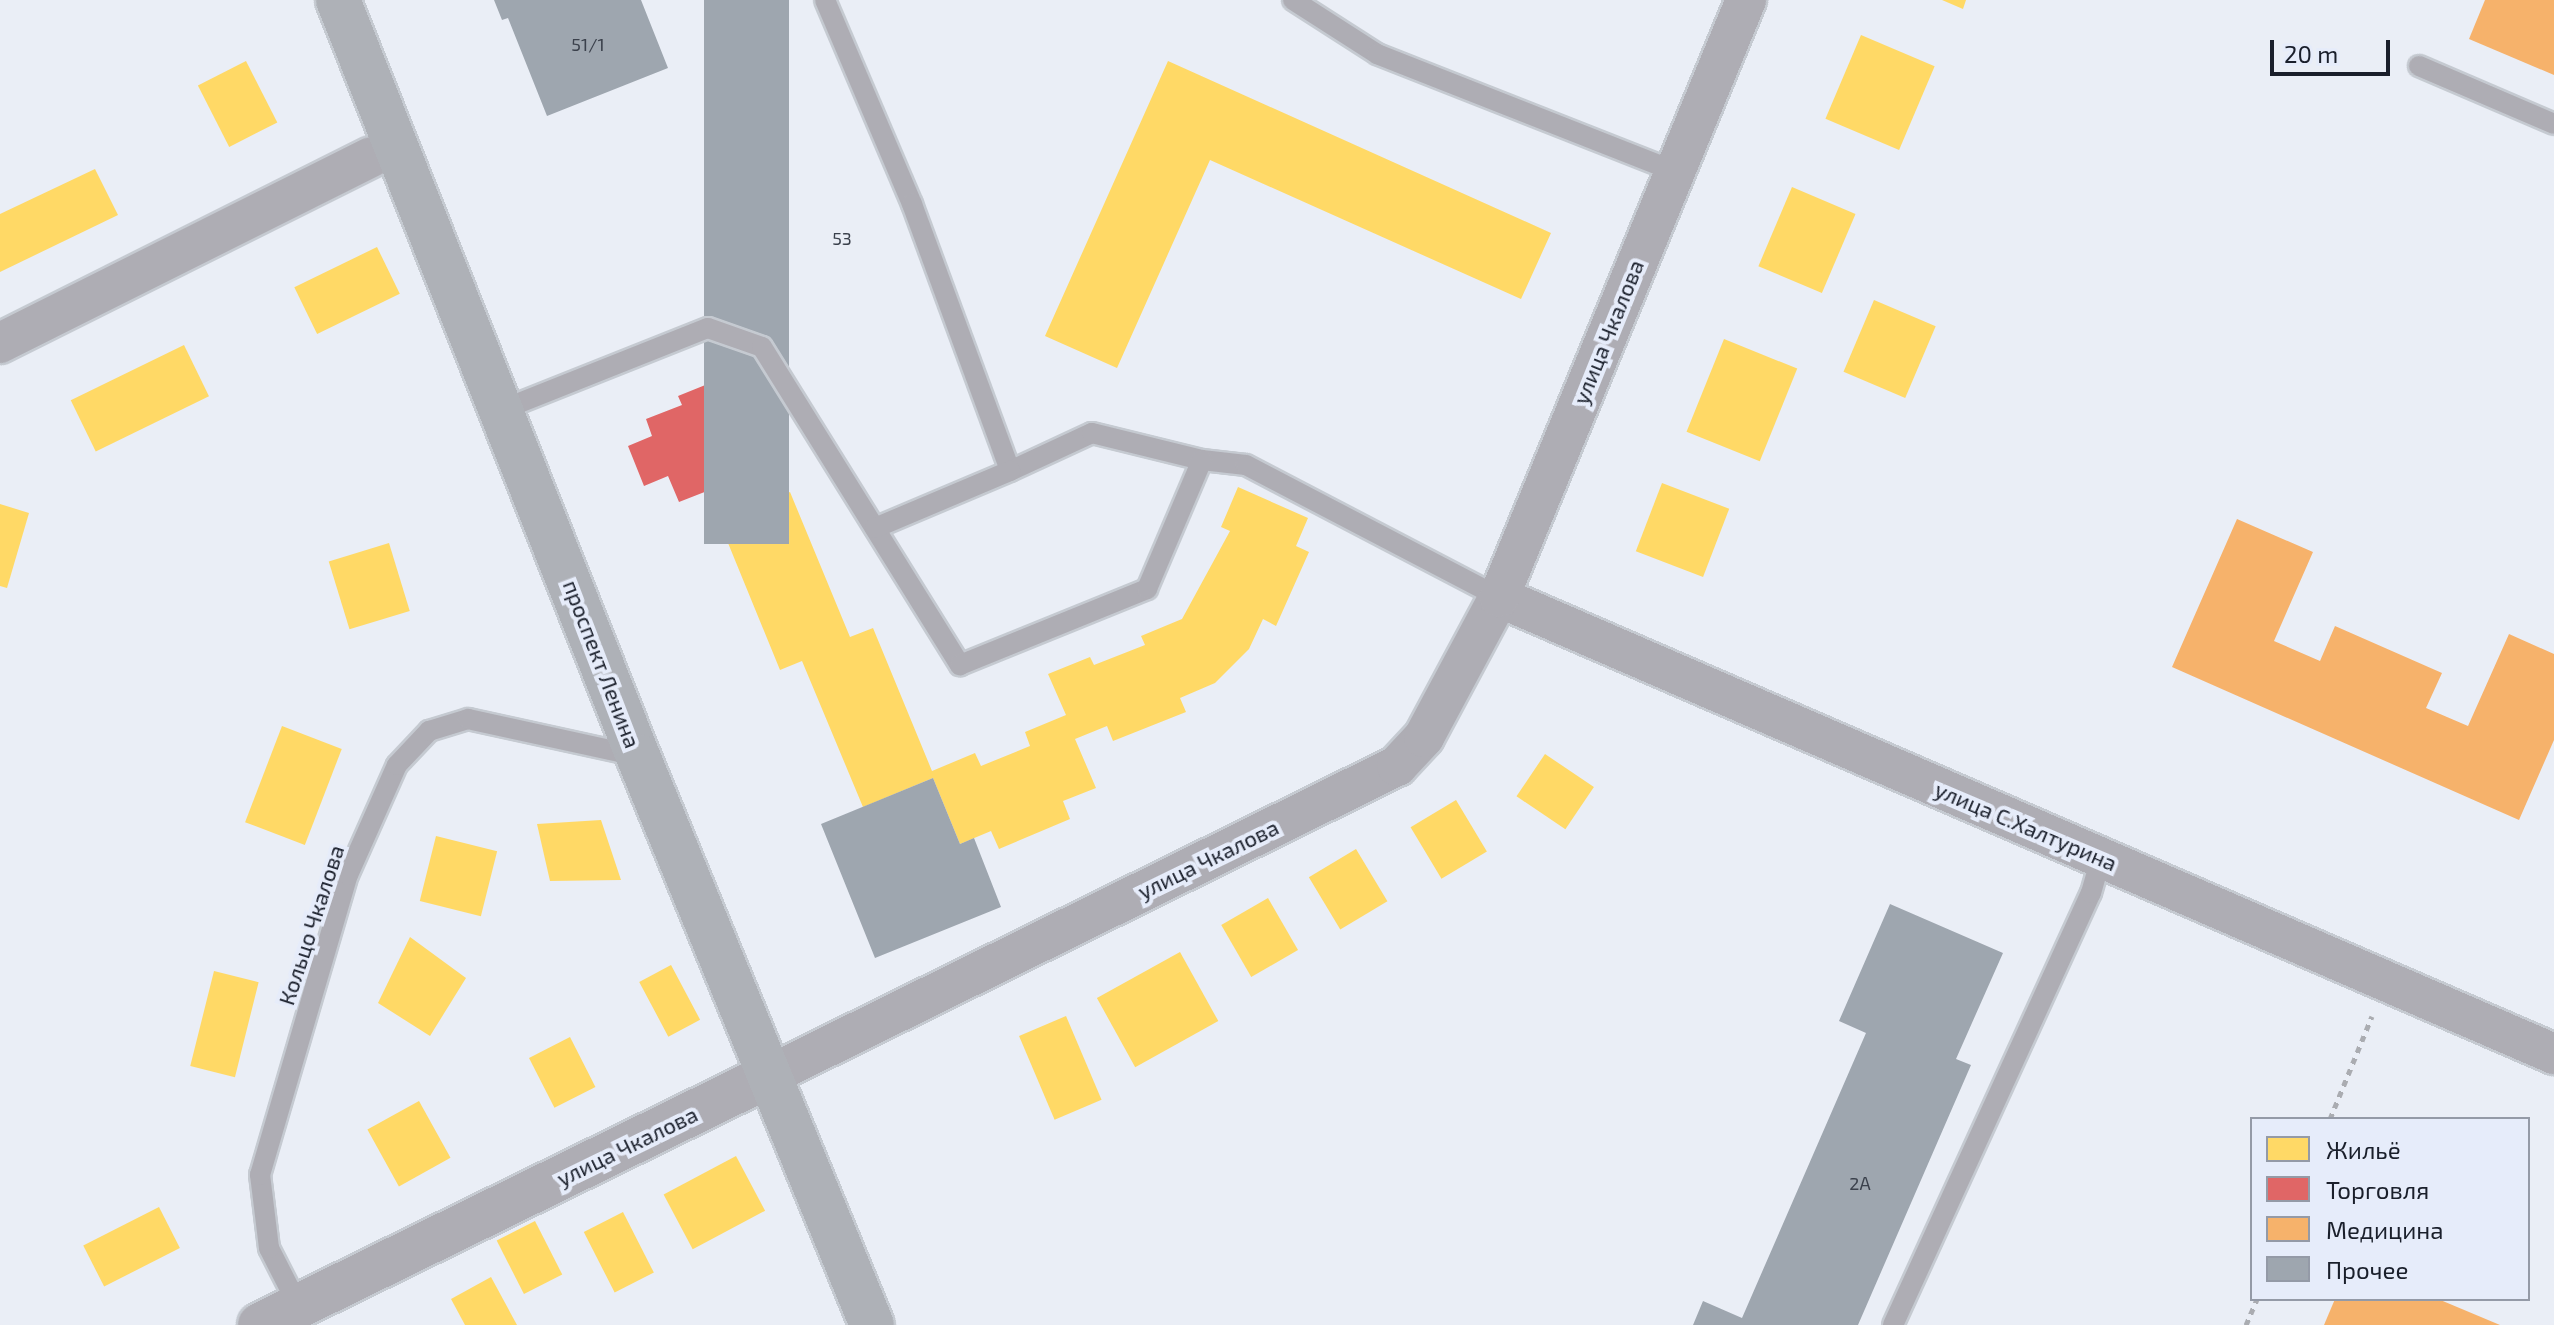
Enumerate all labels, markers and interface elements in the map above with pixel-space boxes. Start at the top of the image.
scale bar [2274,24,2394,74]
house number: 51/1 [571,33,605,55]
text: 20 m [2284,39,2338,68]
house number: 53 [832,227,852,249]
street label: улица Чкалова [1567,256,1649,408]
street label: проспект Ленина [558,576,646,752]
street label: улица С.Халтурина [1931,776,2121,876]
street label: улица Чкалова [1133,814,1283,904]
street label: Кольцо Чкалова [273,842,349,1008]
street label: улица Чкалова [552,1101,702,1191]
legend [2250,1117,2530,1301]
text: Жильё [2326,1135,2401,1164]
house number: 2А [1849,1172,1871,1194]
text: Торговля [2326,1175,2429,1204]
text: Медицина [2326,1215,2444,1244]
text: Прочее [2326,1255,2408,1284]

